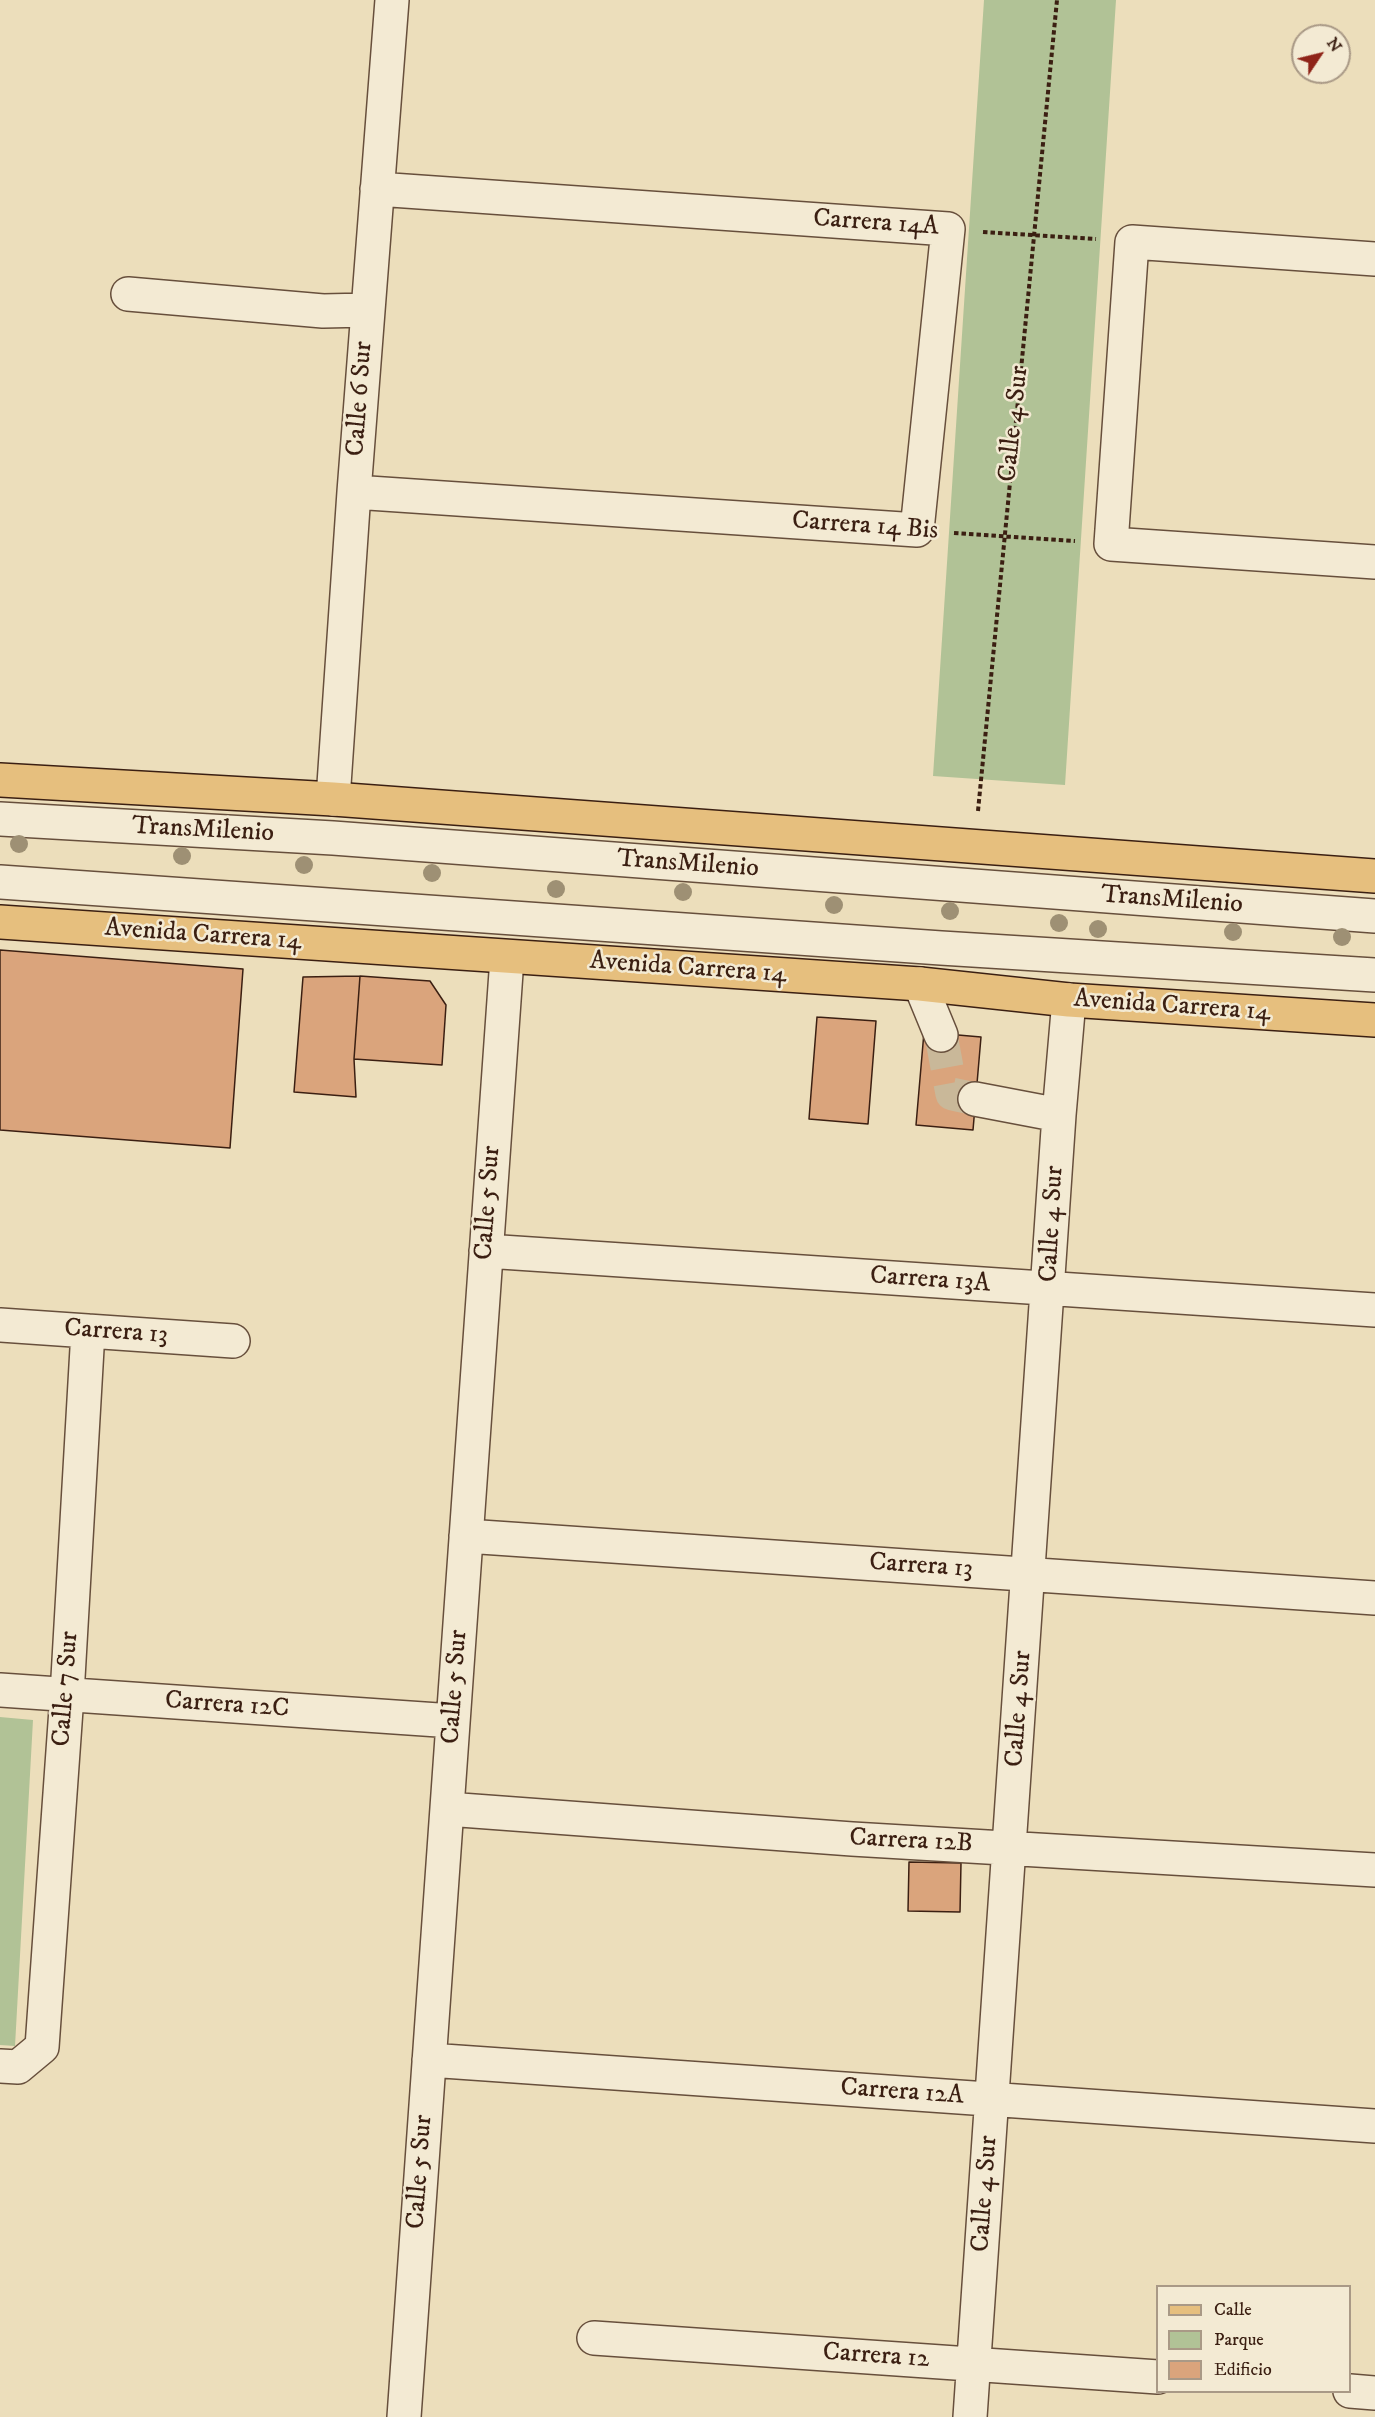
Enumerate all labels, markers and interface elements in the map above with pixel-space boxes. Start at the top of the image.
north arrow [1291,24,1351,84]
text: N [1322,34,1346,56]
street label: Carrera 14A [812,204,940,244]
street label: Calle 6 Sur [341,340,381,458]
street label: Calle 4 Sur [993,364,1037,484]
street label: Carrera 14 Bis [791,506,939,548]
street label: TransMilenio [131,812,275,850]
street label: TransMilenio [616,844,760,886]
street label: TransMilenio [1100,880,1244,922]
street label: Avenida Carrera 14 [103,914,303,958]
street label: Avenida Carrera 14 [588,947,788,991]
street label: Avenida Carrera 14 [1072,985,1272,1029]
street label: Calle 5 Sur [469,1145,509,1261]
street label: Calle 4 Sur [1034,1165,1072,1283]
street label: Carrera 13A [869,1261,991,1301]
street label: Carrera 13 [63,1314,169,1352]
street label: Carrera 13 [868,1548,974,1586]
street label: Calle 5 Sur [436,1629,476,1745]
street label: Calle 7 Sur [47,1630,87,1748]
street label: Calle 4 Sur [1000,1650,1040,1768]
street label: Carrera 12C [164,1686,290,1726]
street label: Carrera 12B [849,1823,973,1861]
street label: Carrera 12A [839,2073,965,2113]
street label: Calle 5 Sur [401,2114,441,2230]
street label: Calle 4 Sur [966,2135,1006,2253]
legend [1156,2285,1351,2393]
text: Calle [1214,2299,1252,2321]
text: Parque [1214,2329,1264,2351]
street label: Carrera 12 [822,2338,930,2376]
text: Edificio [1214,2359,1272,2381]

